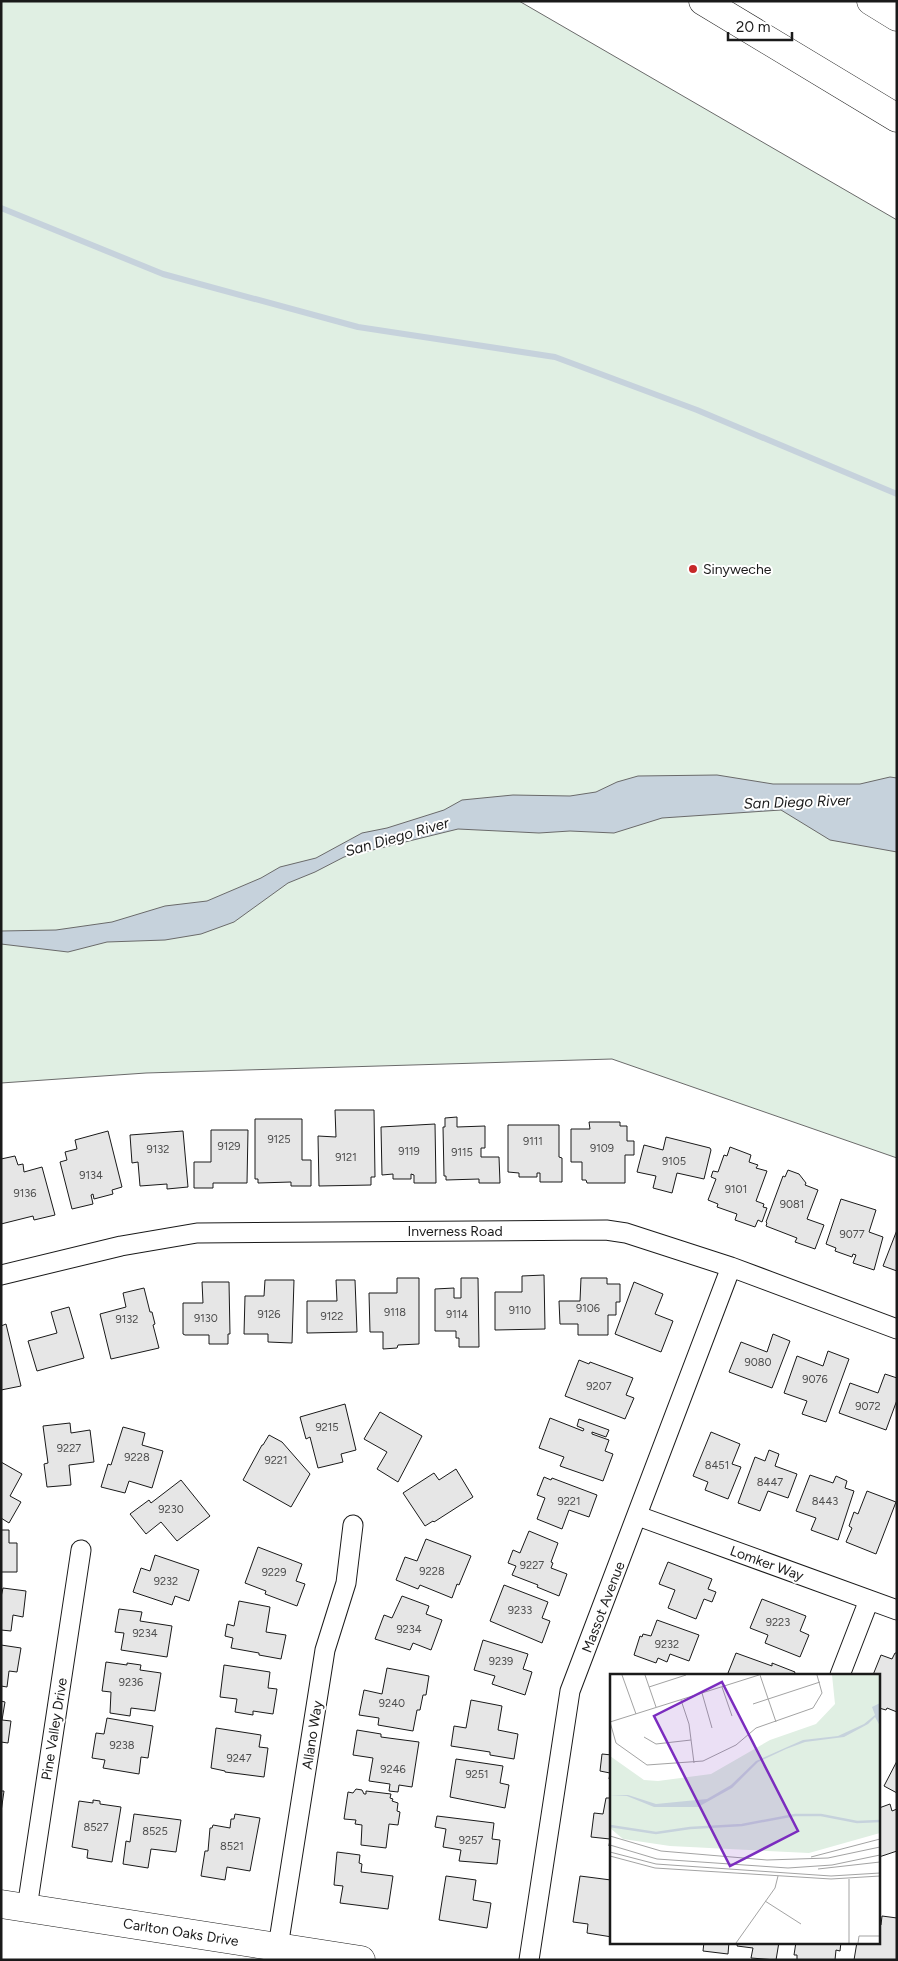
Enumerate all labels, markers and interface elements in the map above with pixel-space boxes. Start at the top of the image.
scale bar [728,10,792,42]
text: 20 m [736,18,770,36]
place label: Sinyweche [703,561,772,578]
marker: Sinyweche [687,563,699,575]
water label: San Diego River [743,791,852,813]
water label: San Diego River [343,813,452,860]
house number: 9125 [267,1133,291,1146]
house number: 9111 [523,1135,543,1148]
house number: 9129 [217,1140,241,1153]
house number: 9109 [590,1142,614,1155]
house number: 9132 [147,1143,169,1156]
house number: 9119 [398,1145,420,1158]
house number: 9115 [451,1146,473,1159]
house number: 9121 [335,1151,357,1164]
house number: 9105 [662,1155,686,1168]
house number: 9134 [79,1169,103,1182]
house number: 9101 [725,1183,747,1196]
house number: 9136 [14,1187,36,1200]
house number: 9081 [780,1198,804,1211]
street label: Inverness Road [407,1223,503,1240]
house number: 9077 [839,1228,865,1241]
house number: 9106 [576,1302,600,1315]
house number: 9110 [509,1304,531,1317]
house number: 9118 [384,1306,406,1319]
house number: 9126 [257,1308,281,1321]
house number: 9114 [446,1308,468,1321]
house number: 9122 [320,1310,344,1323]
house number: 9130 [194,1312,218,1325]
house number: 9132 [116,1313,138,1326]
house number: 9080 [744,1356,772,1369]
house number: 9076 [802,1373,828,1386]
house number: 9207 [586,1380,612,1393]
house number: 9072 [855,1400,881,1413]
house number: 9215 [315,1421,339,1434]
house number: 9227 [57,1442,81,1455]
house number: 9228 [124,1451,150,1464]
house number: 9221 [264,1454,288,1467]
house number: 8451 [705,1459,729,1472]
house number: 8447 [757,1476,783,1489]
house number: 9221 [557,1495,581,1508]
house number: 8443 [812,1495,838,1508]
house number: 9230 [158,1503,184,1516]
street label: Lomker Way [728,1542,807,1585]
house number: 9227 [520,1559,544,1572]
street label: Massot Avenue [578,1559,629,1655]
house number: 9228 [419,1565,445,1578]
house number: 9229 [262,1566,286,1579]
house number: 9232 [154,1575,178,1588]
house number: 9233 [508,1604,532,1617]
house number: 9223 [766,1616,790,1629]
house number: 9234 [396,1623,422,1636]
house number: 9234 [132,1627,158,1640]
house number: 9232 [655,1638,679,1651]
house number: 9239 [489,1655,513,1668]
inset map [610,1674,880,1944]
street label: Pine Valley Drive [38,1676,71,1781]
house number: 9236 [119,1676,143,1689]
house number: 9240 [379,1697,405,1710]
street label: Allano Way [299,1699,326,1771]
house number: 9238 [109,1739,135,1752]
house number: 9247 [226,1752,252,1765]
house number: 9246 [380,1763,406,1776]
house number: 9251 [465,1768,489,1781]
house number: 8527 [83,1821,109,1834]
house number: 8525 [142,1825,168,1838]
house number: 9257 [459,1834,483,1847]
house number: 8521 [220,1840,244,1853]
street label: Carlton Oaks Drive [122,1915,240,1950]

